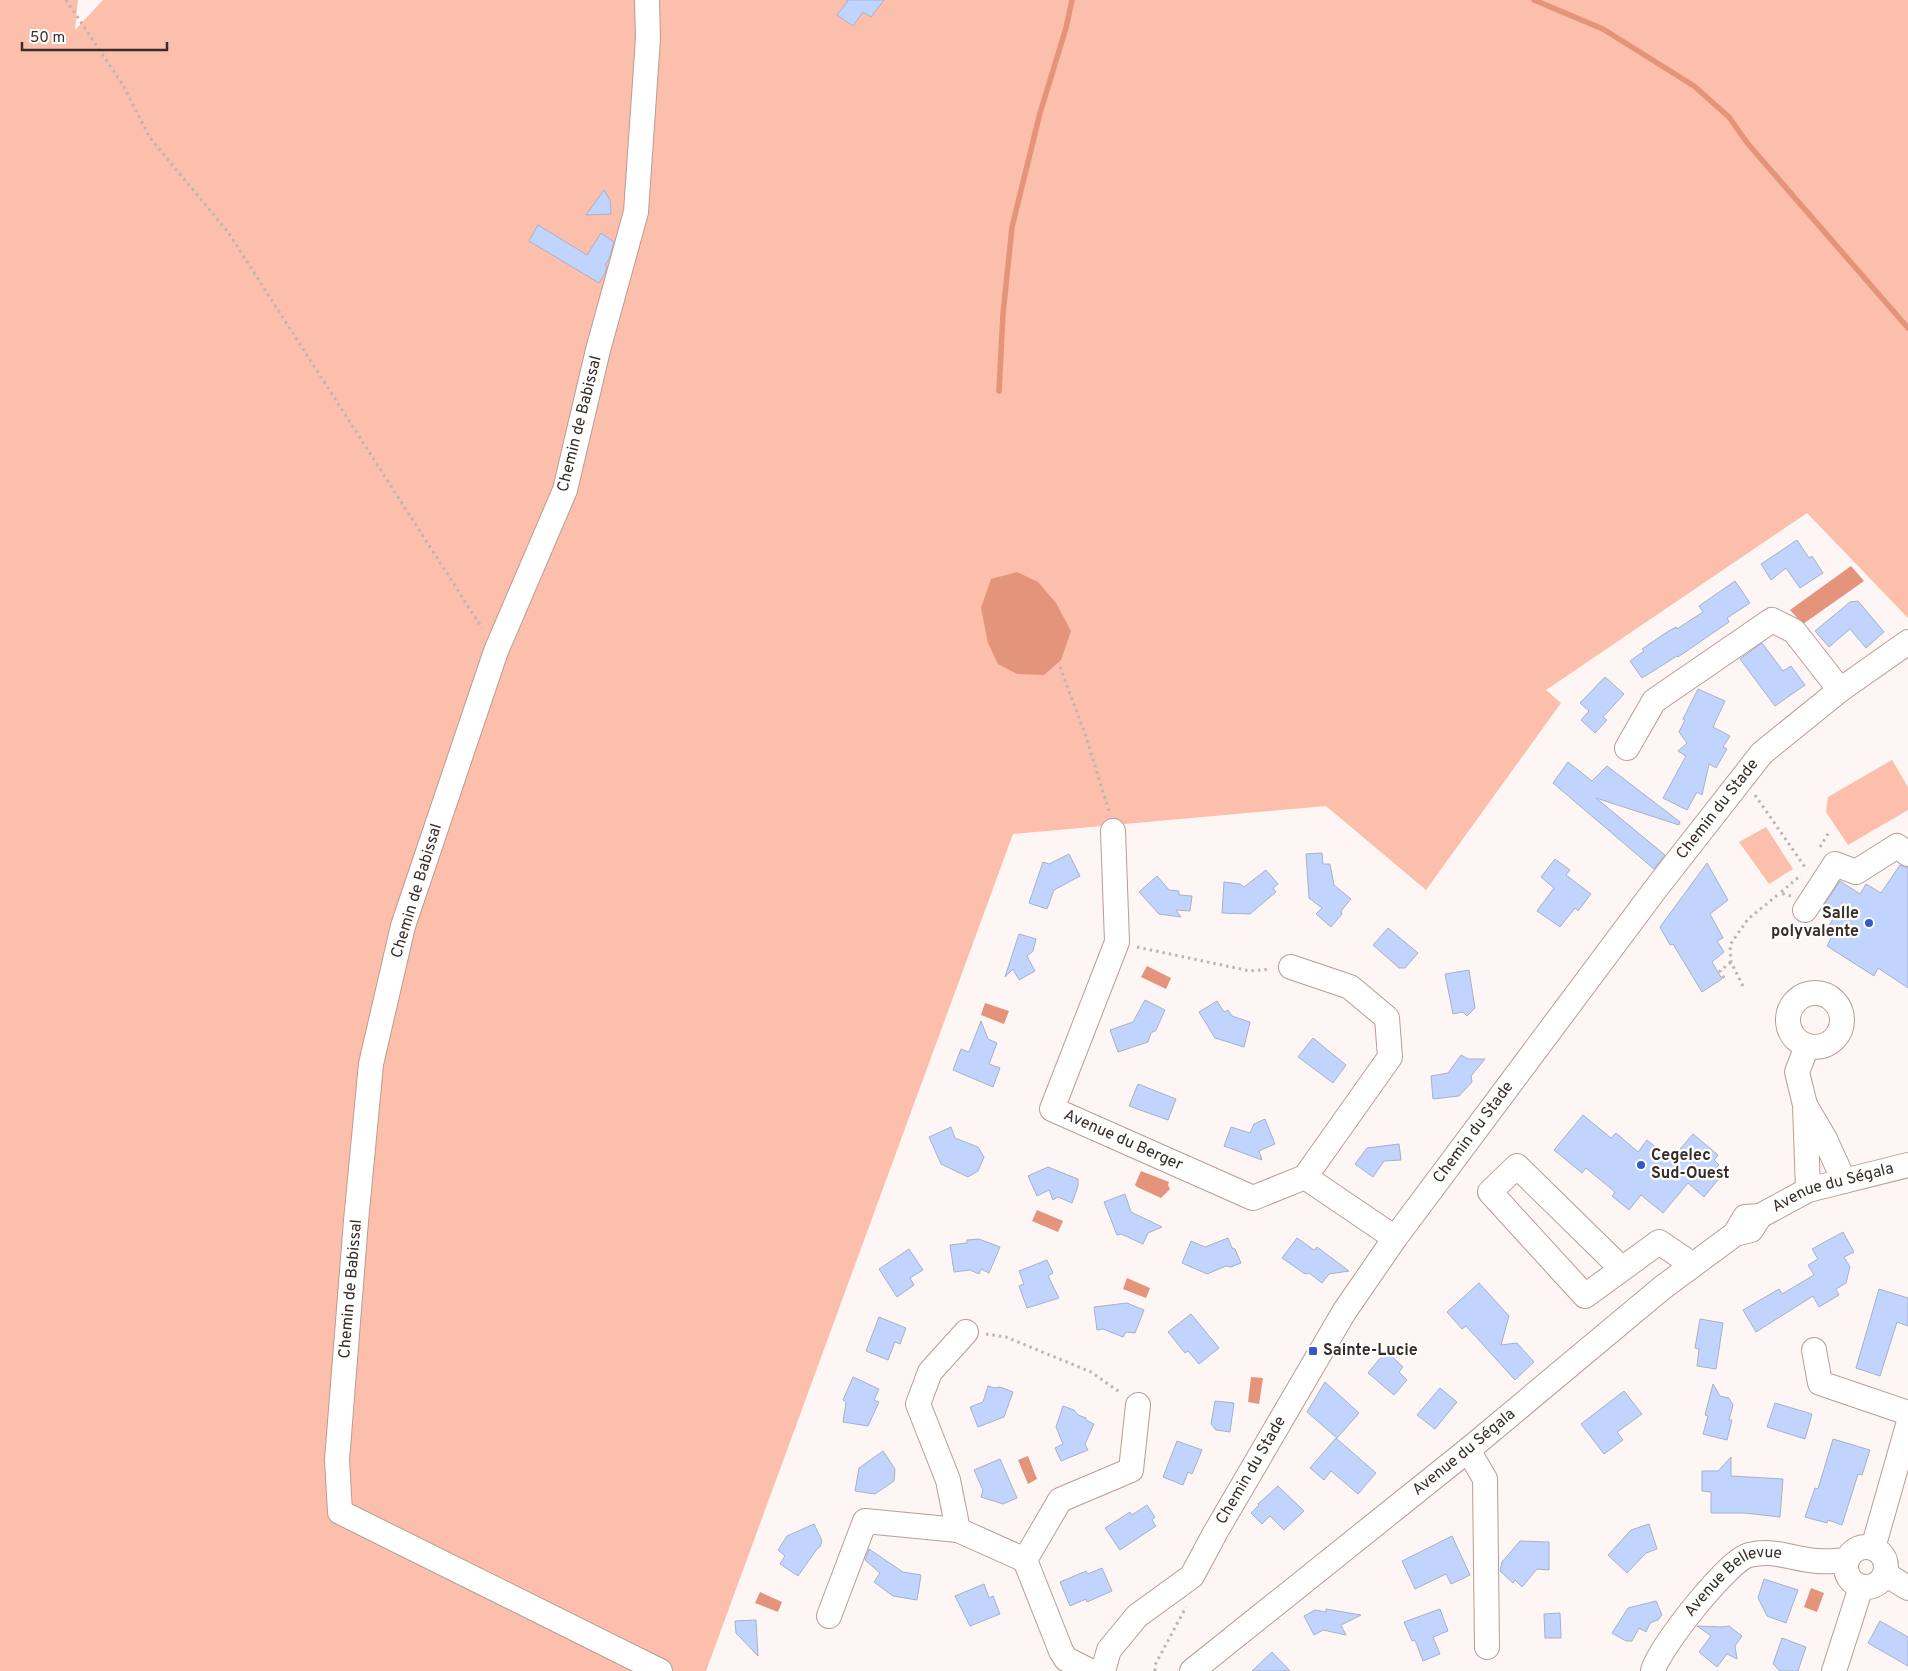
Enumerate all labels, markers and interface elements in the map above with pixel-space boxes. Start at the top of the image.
scale bar [22,20,168,52]
text: 50 m [30,29,65,48]
street label: Chemin de Babissal [553,354,607,494]
street label: Chemin du Stade [1672,755,1763,864]
street label: Chemin de Babissal [387,821,447,961]
place label: Salle polyvalente [1771,904,1859,942]
marker: Salle polyvalente [1863,917,1875,929]
street label: Chemin du Stade [1429,1078,1518,1187]
street label: Avenue du Berger [1060,1105,1186,1176]
place label: Cegelec Sud-Ouest [1651,1146,1730,1184]
marker: Cegelec Sud-Ouest [1635,1159,1647,1171]
street label: Avenue du Ségala [1769,1159,1896,1217]
street label: Chemin de Babissal [335,1219,367,1359]
place label: Sainte-Lucie [1323,1341,1418,1361]
marker: Sainte-Lucie [1307,1345,1319,1357]
street label: Avenue du Ségala [1409,1405,1520,1500]
street label: Chemin du Stade [1212,1413,1291,1528]
street label: Avenue Bellevue [1680,1543,1783,1621]

